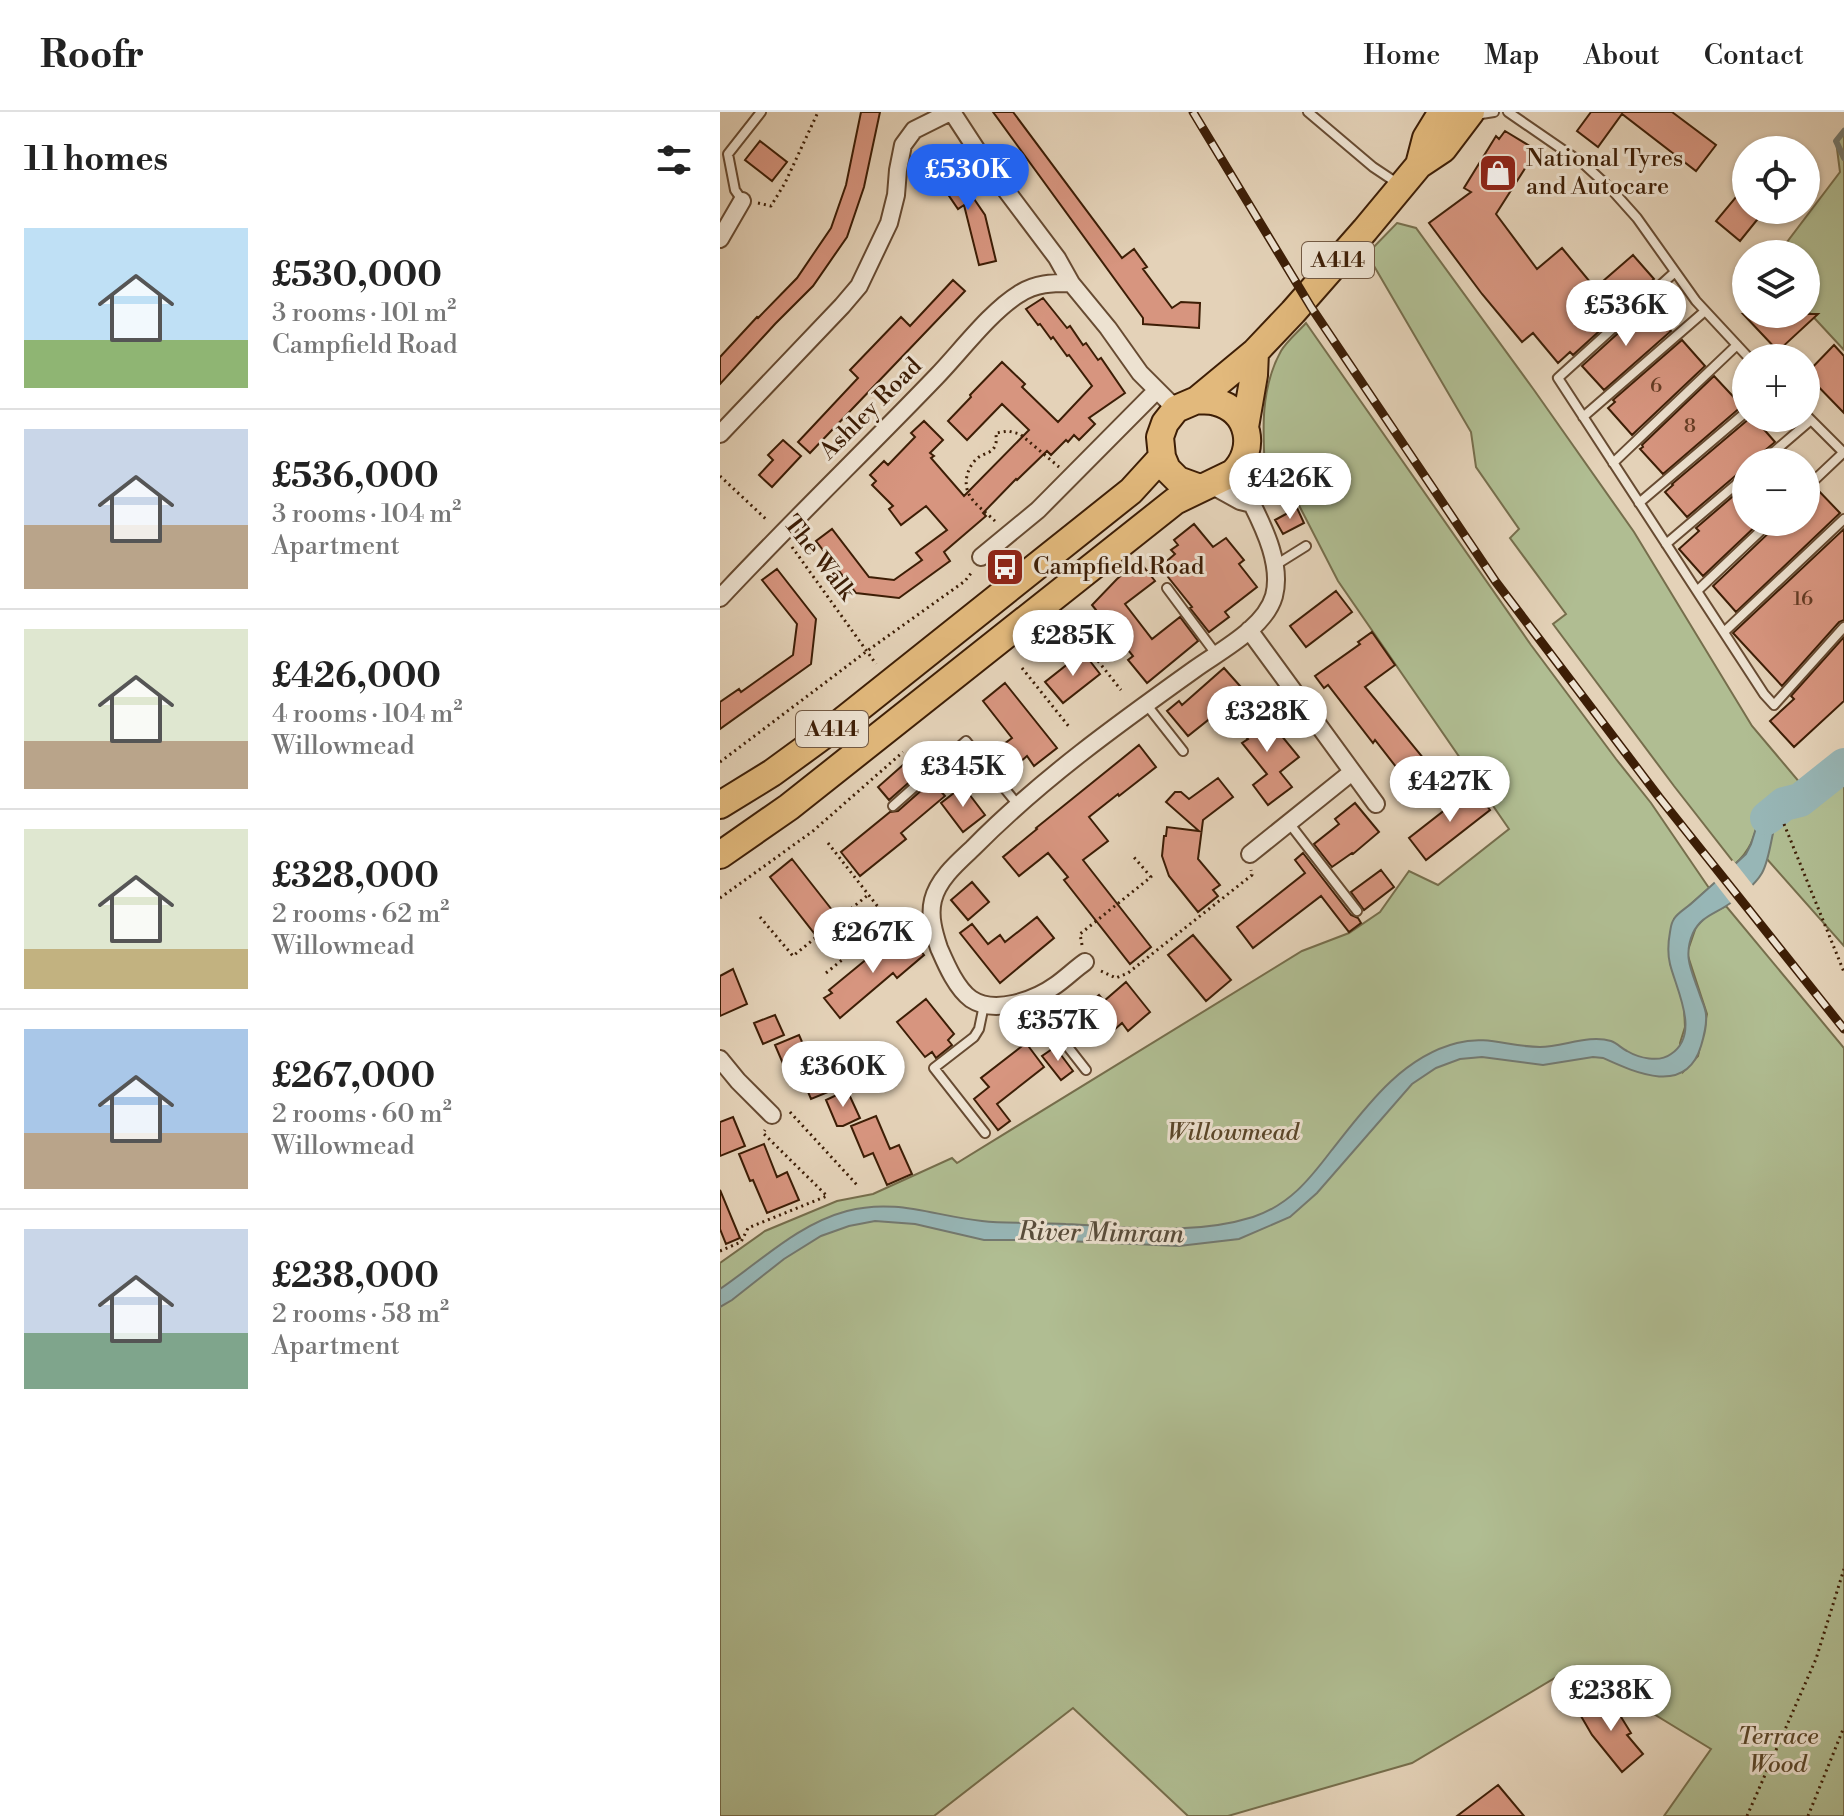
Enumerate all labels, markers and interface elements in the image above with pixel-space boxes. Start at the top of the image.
text: Roofr [40,32,144,79]
text: Home [1364,38,1440,73]
text: Map [1484,38,1539,73]
text: About [1583,38,1660,73]
text: Contact [1704,38,1804,73]
map controls [1732,136,1820,536]
button: locate [1732,136,1820,224]
icon: filters [652,138,696,182]
text: 11 homes [24,139,168,181]
pin: £530K [912,144,1024,212]
place label: National Tyres and Autocare [1526,144,1683,202]
shop icon: National Tyres and Autocare [1477,152,1519,194]
text: £530K [925,154,1011,186]
button: layers [1732,240,1820,328]
road number: A414 [1302,242,1374,278]
text: £530,000 [272,255,442,297]
icon: home [88,260,184,356]
pin: £536K [1570,280,1682,348]
text: £536K [1584,290,1668,322]
text: 3 rooms · 101 m² [272,297,456,329]
text: Campfield Road [272,329,458,361]
button: + [1732,344,1820,432]
street label: Ashley Road [813,351,929,467]
house number: 6 [1650,374,1662,399]
house number: 8 [1684,414,1696,439]
button: − [1732,448,1820,536]
pin: £426K [1234,453,1346,521]
text: £536,000 [272,456,439,498]
icon: home [88,461,184,557]
text: £426K [1247,463,1333,495]
text: 3 rooms · 104 m² [272,498,461,530]
street label: The Walk [776,509,862,608]
text: Apartment [272,530,400,562]
bus stop icon: Campfield Road [984,546,1026,588]
place label: Campfield Road [1033,552,1205,582]
house number: 16 [1793,587,1813,612]
pin: £285K [1017,610,1129,678]
text: £285K [1031,620,1115,652]
text: £426,000 [272,656,441,698]
icon: home [88,661,184,757]
pin: £328K [1211,686,1323,754]
text: £328K [1225,696,1309,728]
text: 4 rooms · 104 m² [272,698,462,730]
road number: A414 [796,711,868,747]
text: Willowmead [272,730,414,762]
pin: £345K [907,741,1019,809]
text: £345K [920,751,1006,783]
pin: £427K [1394,756,1506,824]
text: £427K [1408,766,1492,798]
text: £328,000 [272,856,439,898]
icon: home [88,861,184,957]
text: 2 rooms · 62 m² [272,898,449,930]
pin: £267K [817,907,929,975]
text: £267K [832,917,914,949]
text: Willowmead [272,930,414,962]
pin: £357K [1002,995,1114,1063]
text: £357K [1017,1005,1099,1037]
pin: £360K [787,1041,899,1109]
text: £360K [800,1051,886,1083]
text: £267,000 [272,1056,435,1098]
icon: home [88,1061,184,1157]
text: 2 rooms · 60 m² [272,1098,452,1130]
park label: Willowmead [1167,1118,1301,1148]
text: Willowmead [272,1130,414,1162]
water label: River Mimram [1017,1216,1185,1250]
text: £238,000 [272,1256,439,1298]
icon: home [88,1261,184,1357]
text: 2 rooms · 58 m² [272,1298,449,1330]
text: Apartment [272,1330,400,1362]
pin: £238K [1555,1665,1667,1733]
text: £238K [1569,1675,1653,1707]
park label: Terrace Wood [1738,1722,1818,1780]

